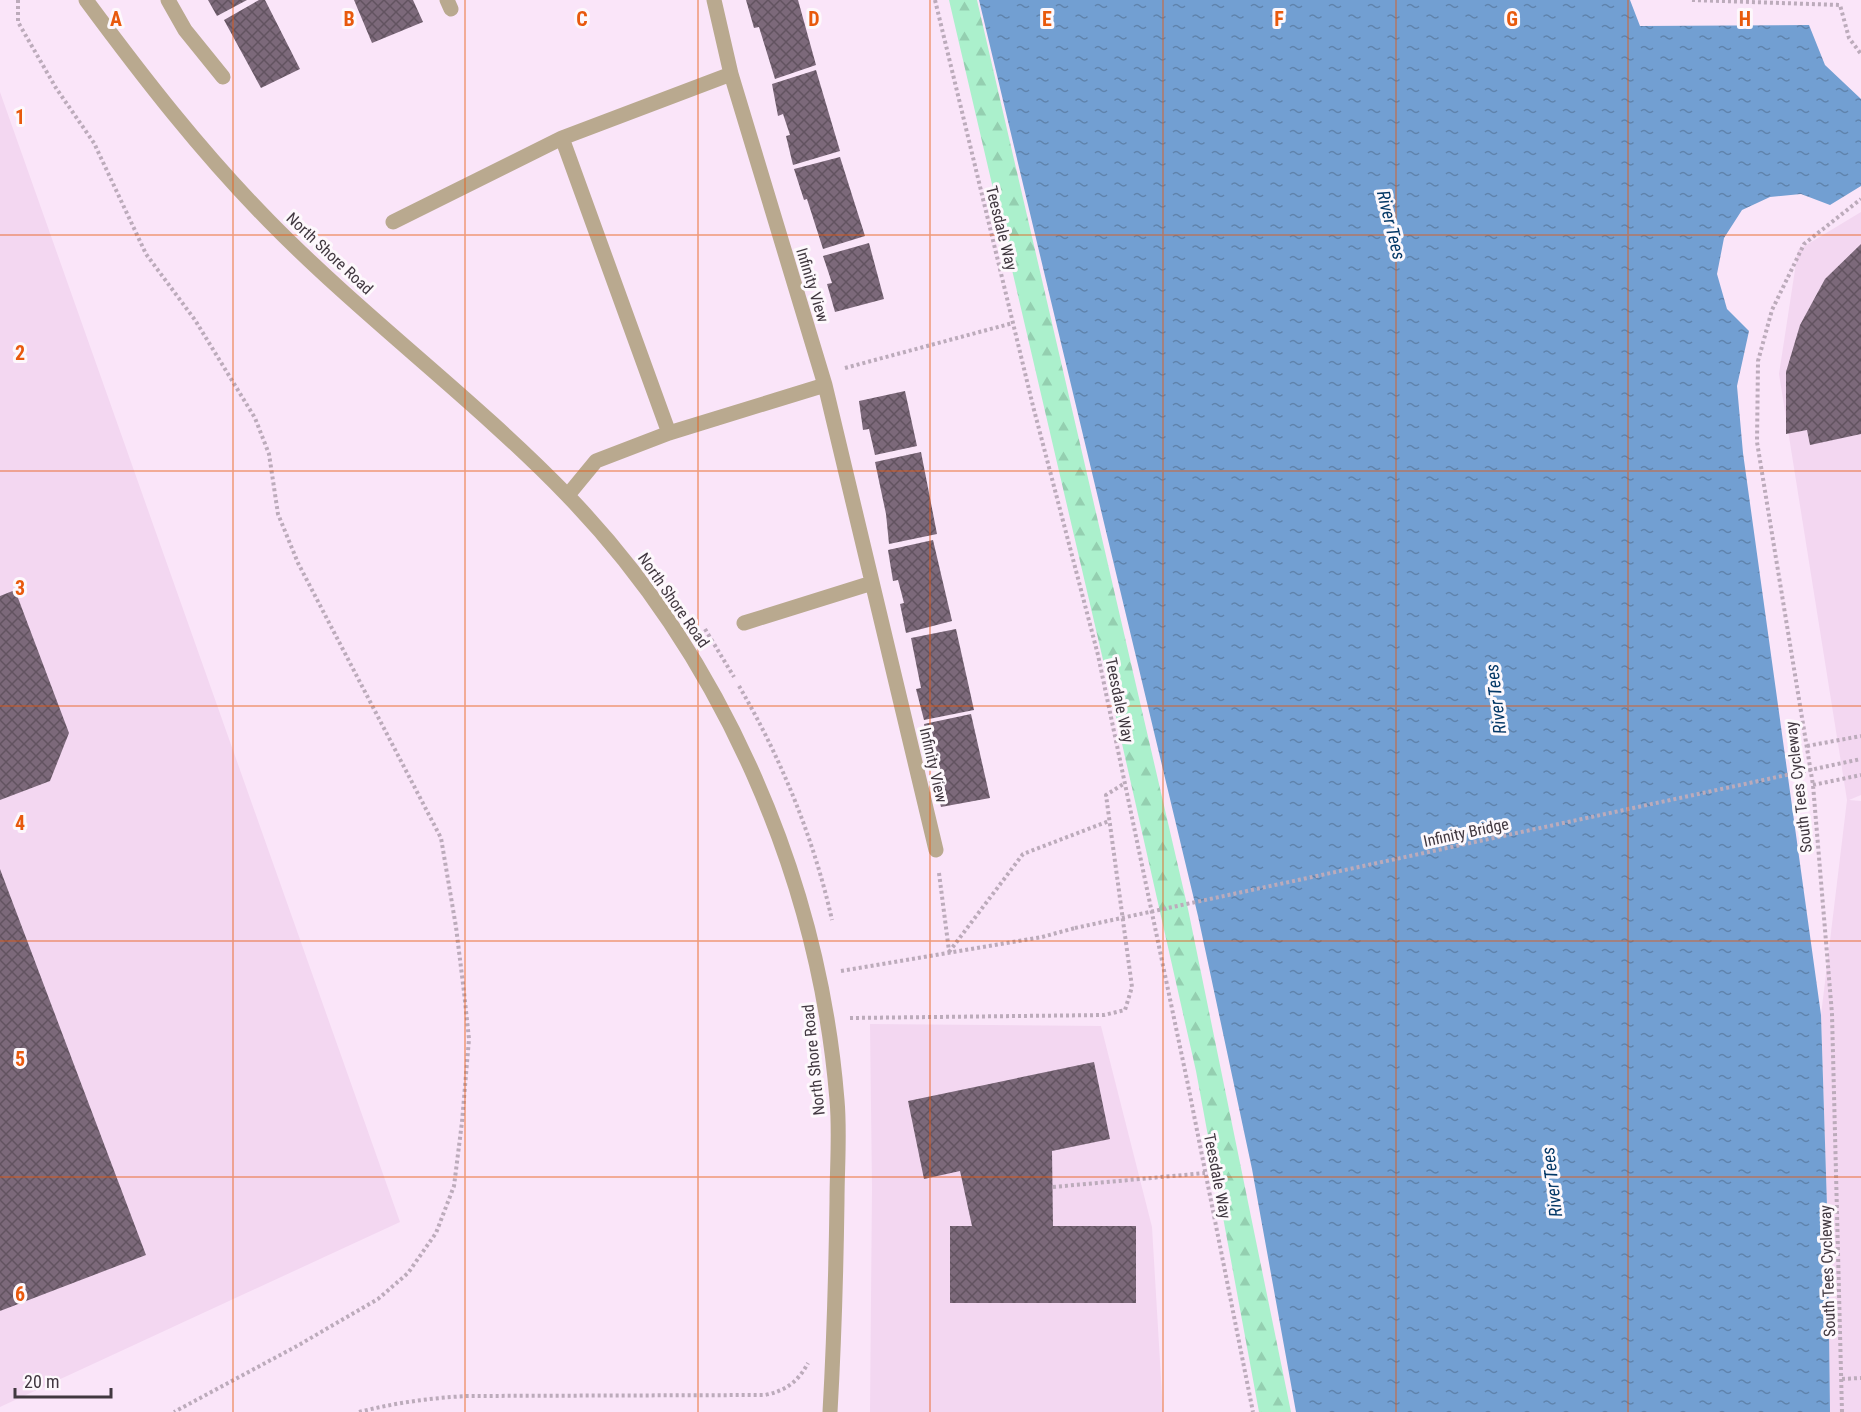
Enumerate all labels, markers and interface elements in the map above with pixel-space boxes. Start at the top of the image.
text: A [110,7,122,31]
text: B [343,7,355,31]
text: C [576,7,588,31]
text: D [808,7,820,31]
text: E [1042,7,1052,31]
text: F [1274,7,1284,31]
text: G [1506,7,1518,31]
text: H [1739,7,1751,31]
text: 1 [15,105,25,129]
street label: Teesdale Way [982,184,1021,273]
water label: River Tees [1373,188,1410,262]
street label: North Shore Road [282,208,377,298]
street label: Infinity View [792,246,833,325]
text: 2 [15,341,25,365]
street label: North Shore Road [634,549,713,651]
text: 3 [15,576,25,600]
street label: Teesdale Way [1101,656,1138,745]
water label: River Tees [1481,663,1510,735]
street label: South Tees Cycleway [1781,720,1816,854]
street label: Infinity View [916,726,951,805]
text: 4 [15,811,25,835]
street label: Infinity Bridge [1422,814,1510,851]
street label: North Shore Road [798,1004,829,1116]
text: 5 [15,1047,25,1071]
street label: Teesdale Way [1200,1132,1235,1221]
water label: River Tees [1537,1146,1566,1218]
street label: South Tees Cycleway [1816,1204,1839,1337]
text: 6 [15,1282,25,1306]
scale bar [15,1361,111,1399]
text: 20 m [24,1371,59,1392]

